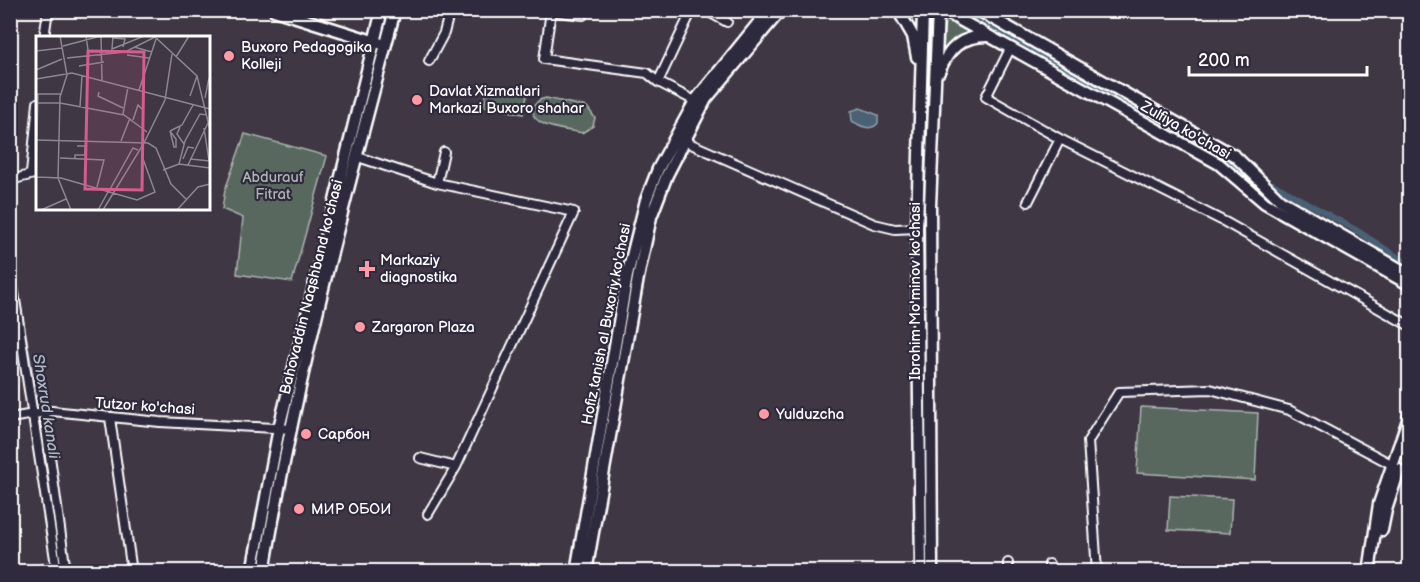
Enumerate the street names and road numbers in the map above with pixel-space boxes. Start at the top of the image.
street label: Zulfiya ko'chasi [1136,96,1234,164]
street label: Bahovaddin Naqshband ko'chasi [276,178,347,397]
street label: Ibrohim Mo'minov ko'chasi [906,202,925,380]
street label: Hofiz tanish al Buxoriy ko'chasi [578,222,635,427]
street label: Tutzor ko'chasi [94,394,196,419]

